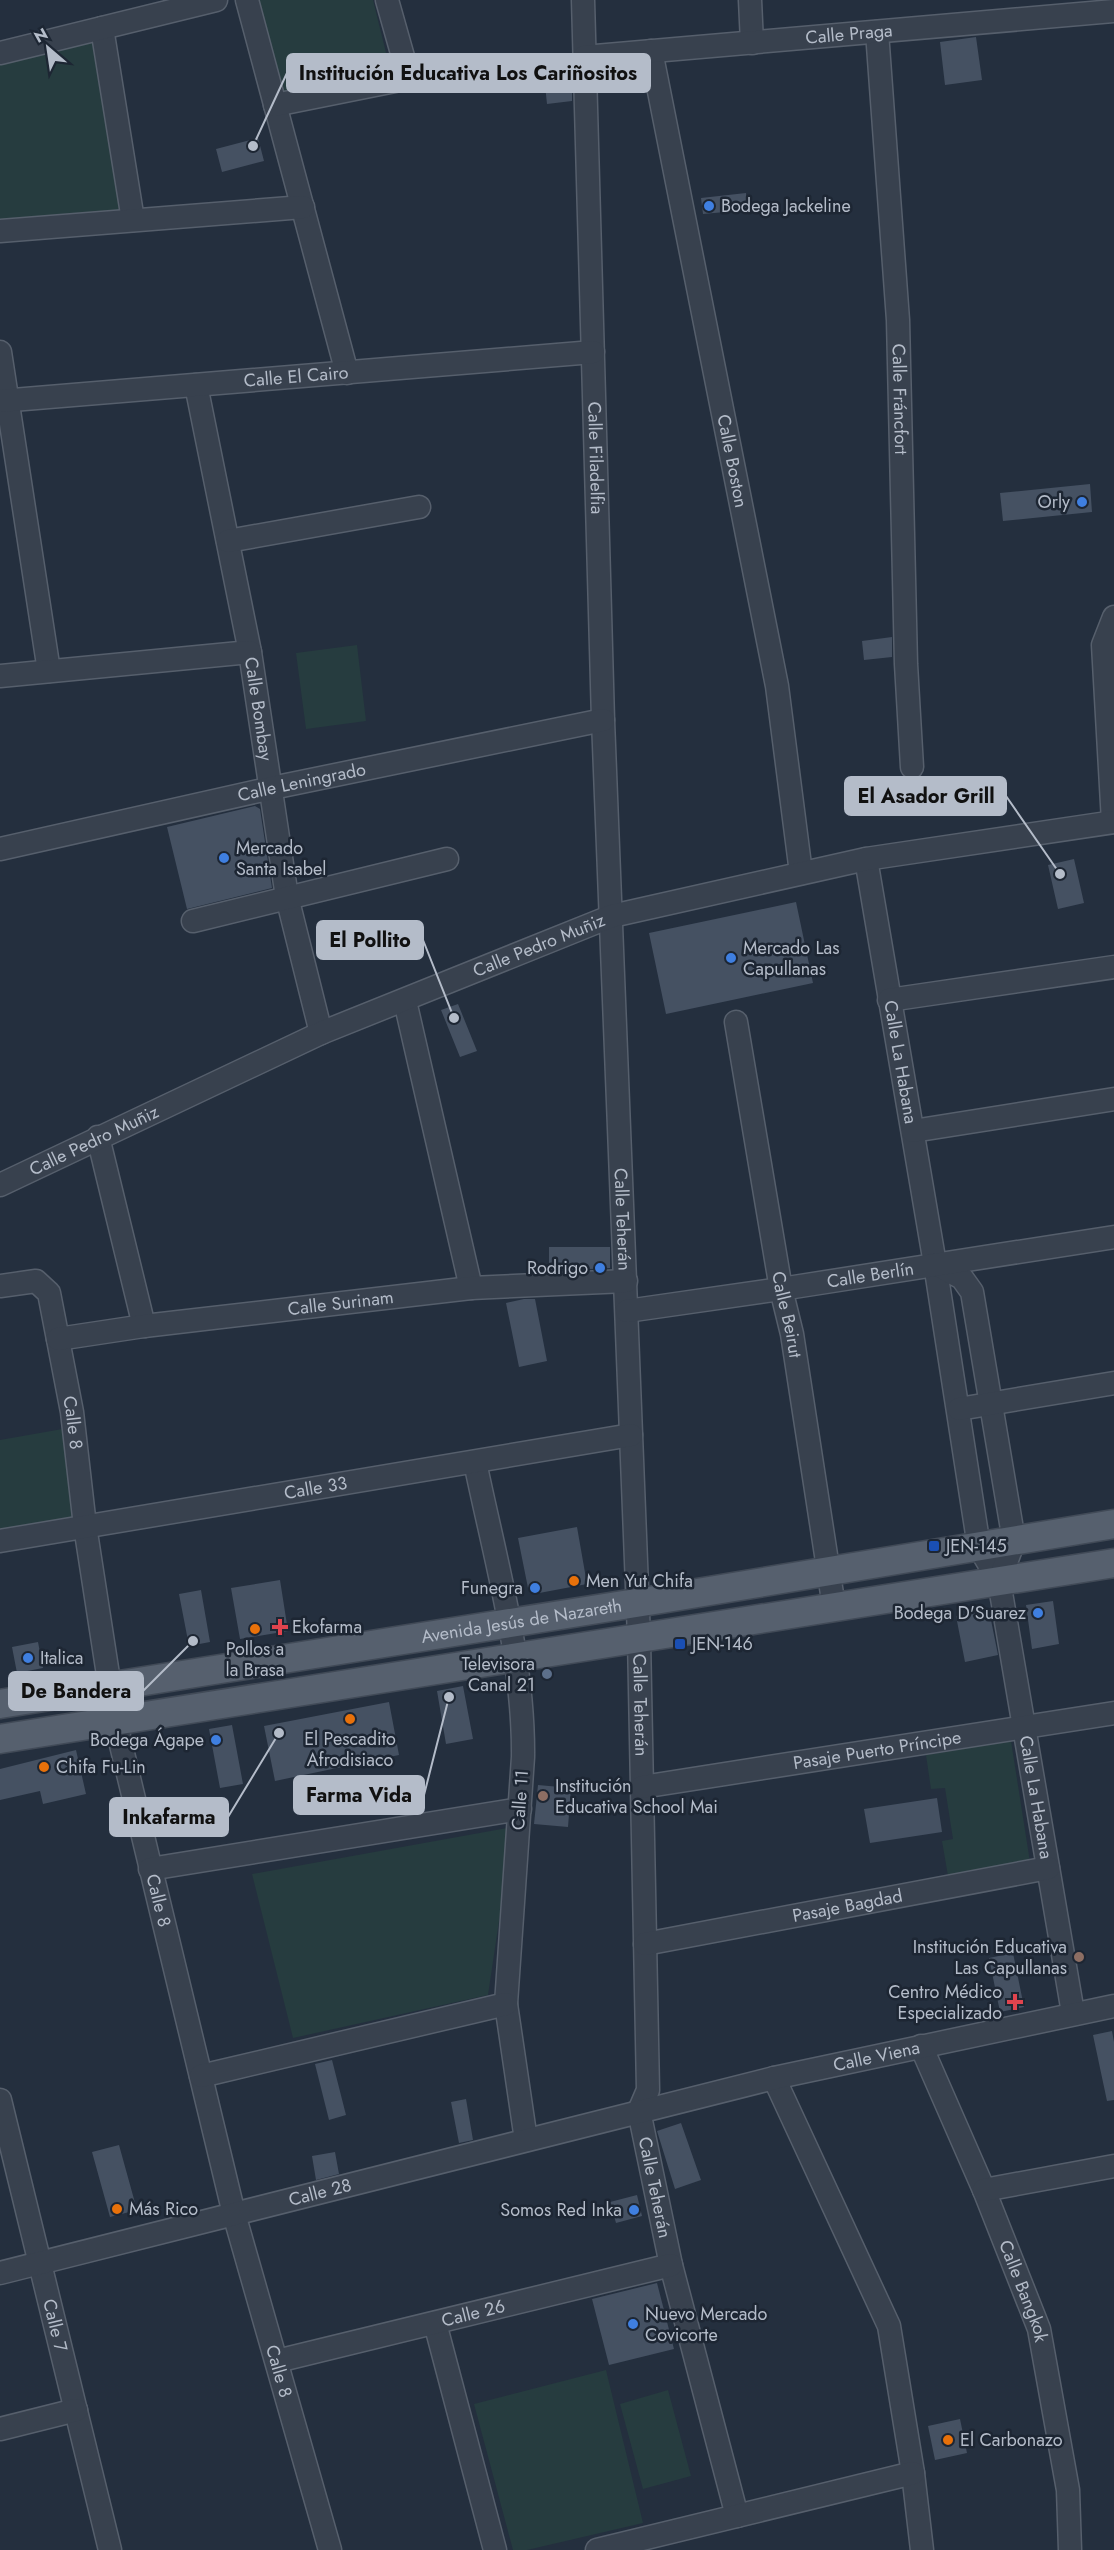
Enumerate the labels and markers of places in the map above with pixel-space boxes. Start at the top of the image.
callout: Institución Educativa Los Cariñositos [287,54,650,92]
place label: Bodega Jackeline [721,193,851,219]
marker: Bodega Jackeline [702,199,716,213]
place label: Orly [1038,489,1070,515]
marker: Orly [1075,495,1089,509]
callout: El Asador Grill [845,777,1006,815]
place label: Mercado Santa Isabel [236,835,326,882]
marker: Mercado Santa Isabel [217,851,231,865]
callout: El Pollito [317,921,423,959]
place label: Mercado Las Capullanas [743,935,840,982]
marker: Mercado Las Capullanas [724,951,738,965]
place label: Rodrigo [527,1255,588,1281]
marker: Rodrigo [593,1261,607,1275]
place label: JEN-145 [944,1533,1007,1559]
marker: JEN-145 [927,1539,941,1553]
place label: Men Yut Chifa [586,1568,693,1594]
marker: Men Yut Chifa [567,1574,581,1588]
place label: Funegra [461,1575,523,1601]
marker: Funegra [528,1581,542,1595]
place label: Bodega D'Suarez [894,1600,1027,1626]
marker: Bodega D'Suarez [1031,1606,1045,1620]
place label: Ekofarma [292,1614,362,1640]
marker: Ekofarma [273,1620,287,1634]
marker: Pollos a la Brasa [248,1622,262,1636]
place label: JEN-146 [690,1631,753,1657]
place label: Pollos a la Brasa [226,1636,285,1683]
marker: JEN-146 [673,1637,687,1651]
place label: Italica [40,1645,83,1671]
marker: Italica [21,1651,35,1665]
place label: Televisora Canal 21 [462,1651,535,1698]
marker: Televisora Canal 21 [540,1667,554,1681]
callout: De Bandera [9,1672,143,1710]
marker: El Pescadito Afrodisiaco [343,1712,357,1726]
place label: El Pescadito Afrodisiaco [304,1726,396,1773]
place label: Bodega Ágape [90,1727,204,1753]
marker: Bodega Ágape [209,1733,223,1747]
place label: Chifa Fu-Lin [56,1754,146,1780]
marker: Chifa Fu-Lin [37,1760,51,1774]
place label: Institución Educativa School Mai [555,1773,718,1820]
callout: Farma Vida [294,1776,424,1814]
marker: Institución Educativa School Mai [536,1789,550,1803]
callout: Inkafarma [110,1798,228,1836]
place label: Institución Educativa Las Capullanas [913,1934,1067,1981]
marker: Institución Educativa Las Capullanas [1072,1950,1086,1964]
place label: Centro Médico Especializado [888,1979,1002,2026]
marker: Centro Médico Especializado [1006,1993,1024,2011]
place label: Más Rico [129,2196,198,2222]
place label: Somos Red Inka [500,2197,622,2223]
marker: Más Rico [110,2202,124,2216]
marker: Somos Red Inka [627,2203,641,2217]
place label: Nuevo Mercado Covicorte [645,2301,768,2348]
marker: Nuevo Mercado Covicorte [626,2317,640,2331]
place label: El Carbonazo [960,2427,1063,2453]
marker: El Carbonazo [941,2433,955,2447]

